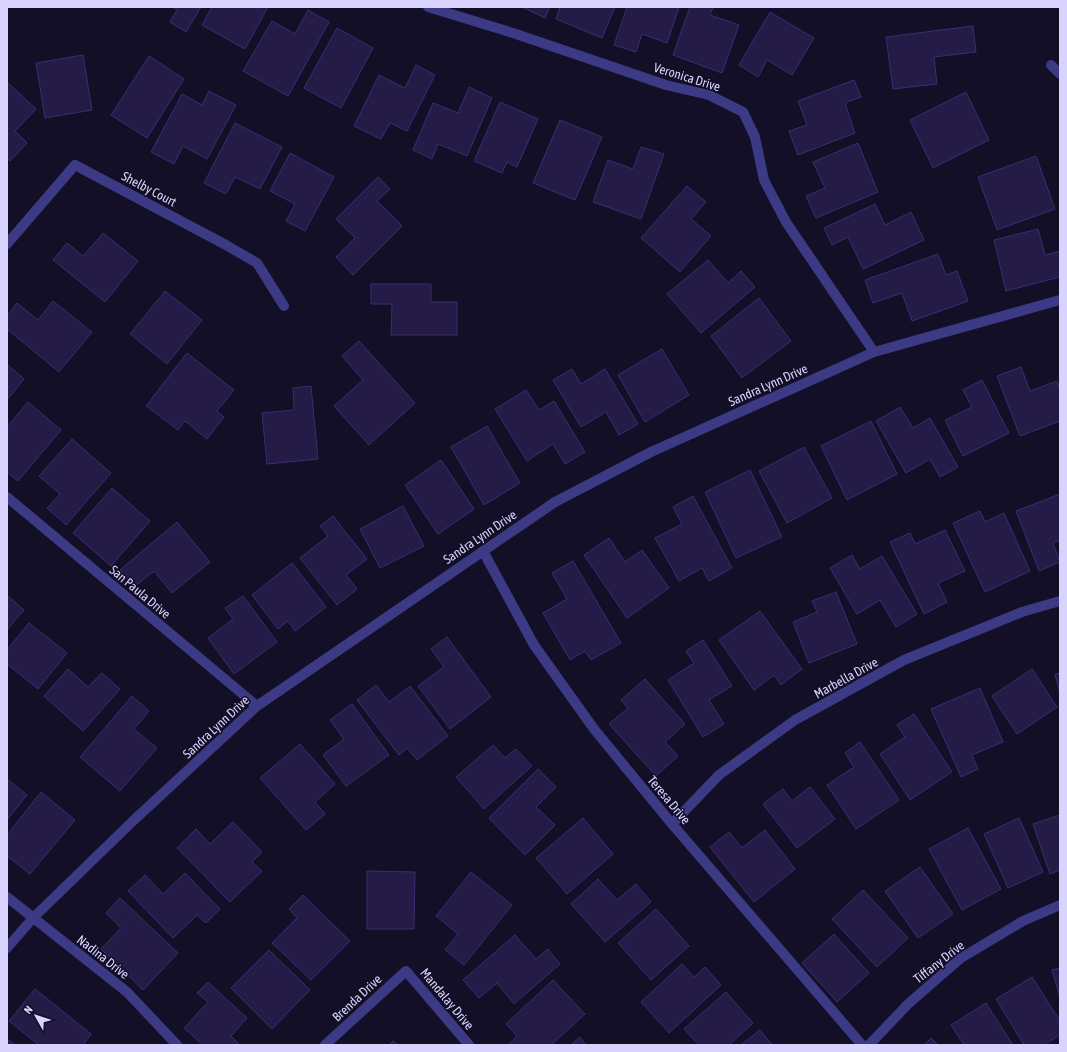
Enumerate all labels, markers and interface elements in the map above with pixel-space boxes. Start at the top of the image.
street label: Veronica Drive [652,60,722,94]
street label: Shelby Court [119,168,179,210]
street label: Sandra Lynn Drive [726,361,810,409]
street label: Sandra Lynn Drive [441,507,520,567]
street label: San Paula Drive [107,562,173,622]
street label: Marbella Drive [811,654,881,702]
street label: Sandra Lynn Drive [180,692,252,761]
street label: Teresa Drive [645,773,694,827]
street label: Nadina Drive [74,932,132,982]
street label: Tiffany Drive [911,937,967,986]
street label: Mandalay Drive [417,965,477,1033]
street label: Brenda Drive [329,972,385,1024]
north arrow [16,996,56,1036]
text: N [22,1003,35,1016]

